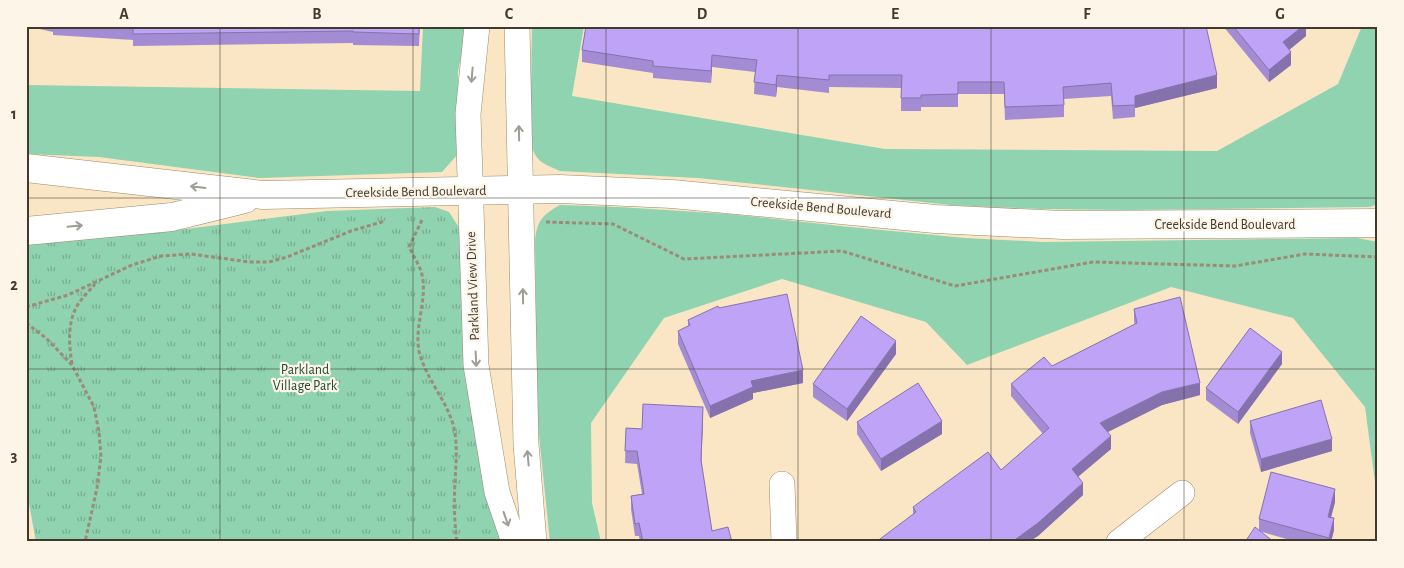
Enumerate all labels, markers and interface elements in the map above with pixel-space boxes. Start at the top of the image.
text: A [119,6,129,22]
text: B [312,6,322,22]
text: C [505,6,514,22]
text: D [697,6,708,22]
text: E [891,6,899,22]
text: F [1083,6,1091,22]
text: G [1275,6,1285,22]
one-way arrow [467,66,476,82]
text: 1 [11,106,17,122]
one-way arrow [514,126,524,142]
one-way arrow [190,182,206,192]
street label: Creekside Bend Boulevard [345,184,487,200]
street label: Creekside Bend Boulevard [750,195,892,221]
street label: Creekside Bend Boulevard [1154,218,1296,232]
one-way arrow [66,221,82,231]
street label: Parkland View Drive [464,231,482,341]
text: 2 [10,277,18,293]
one-way arrow [518,288,528,304]
one-way arrow [471,351,480,367]
park label: Parkland Village Park [273,363,338,393]
text: 3 [11,448,18,464]
one-way arrow [523,451,532,467]
one-way arrow [502,510,511,526]

